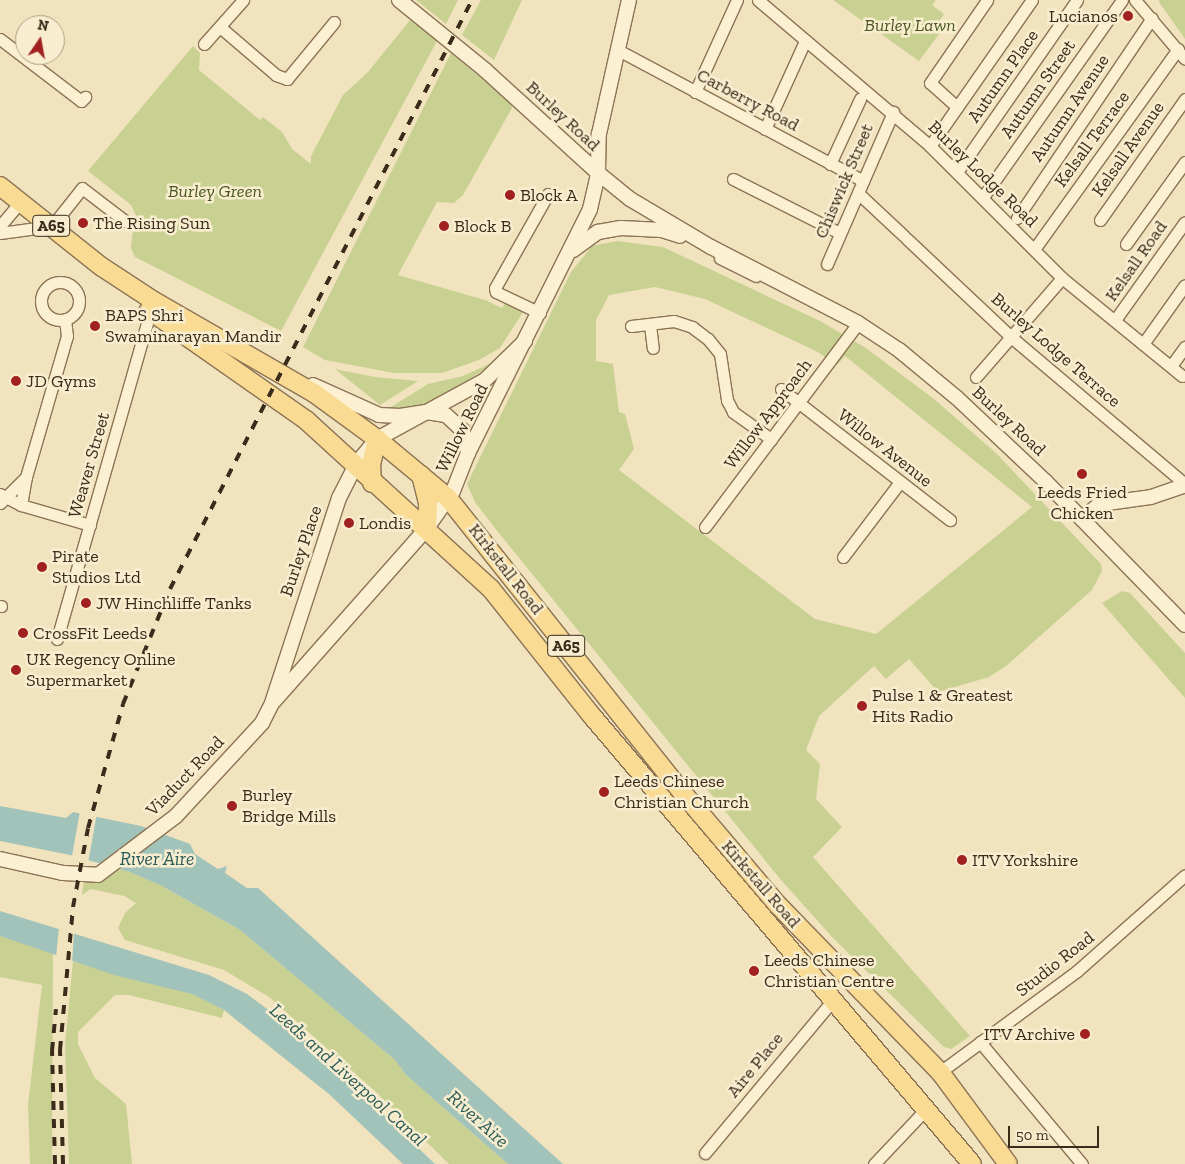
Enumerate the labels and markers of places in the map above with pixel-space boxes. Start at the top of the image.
place label: Lucianos [1049,5,1118,27]
marker: Lucianos [1122,10,1134,22]
place label: Block A [520,184,578,206]
marker: Block A [504,189,516,201]
place label: The Rising Sun [93,212,210,234]
place label: Block B [454,215,511,237]
marker: The Rising Sun [77,217,89,229]
marker: Block B [438,220,450,232]
place label: BAPS Shri Swaminarayan Mandir [105,305,282,348]
marker: BAPS Shri Swaminarayan Mandir [89,320,101,332]
place label: JD Gyms [26,370,96,392]
marker: JD Gyms [10,375,22,387]
marker: Leeds Fried Chicken [1076,468,1088,480]
place label: Leeds Fried Chicken [1037,482,1127,524]
place label: Londis [359,512,411,534]
marker: Londis [343,517,355,529]
place label: Pirate Studios Ltd [52,546,141,588]
marker: Pirate Studios Ltd [36,561,48,573]
place label: JW Hinchliffe Tanks [96,592,253,614]
marker: JW Hinchliffe Tanks [80,597,92,609]
place label: CrossFit Leeds [33,622,147,644]
marker: CrossFit Leeds [17,627,29,639]
place label: UK Regency Online Supermarket [26,649,176,692]
marker: UK Regency Online Supermarket [10,664,22,676]
place label: Pulse 1 & Greatest Hits Radio [872,685,1013,728]
marker: Pulse 1 & Greatest Hits Radio [856,700,868,712]
place label: Leeds Chinese Christian Church [614,771,749,814]
place label: Burley Bridge Mills [242,785,336,828]
marker: Leeds Chinese Christian Church [598,786,610,798]
marker: Burley Bridge Mills [226,800,238,812]
place label: ITV Yorkshire [972,849,1079,871]
marker: ITV Yorkshire [956,854,968,866]
place label: Leeds Chinese Christian Centre [764,950,894,992]
marker: Leeds Chinese Christian Centre [748,965,760,977]
place label: ITV Archive [983,1023,1075,1045]
marker: ITV Archive [1079,1028,1091,1040]

